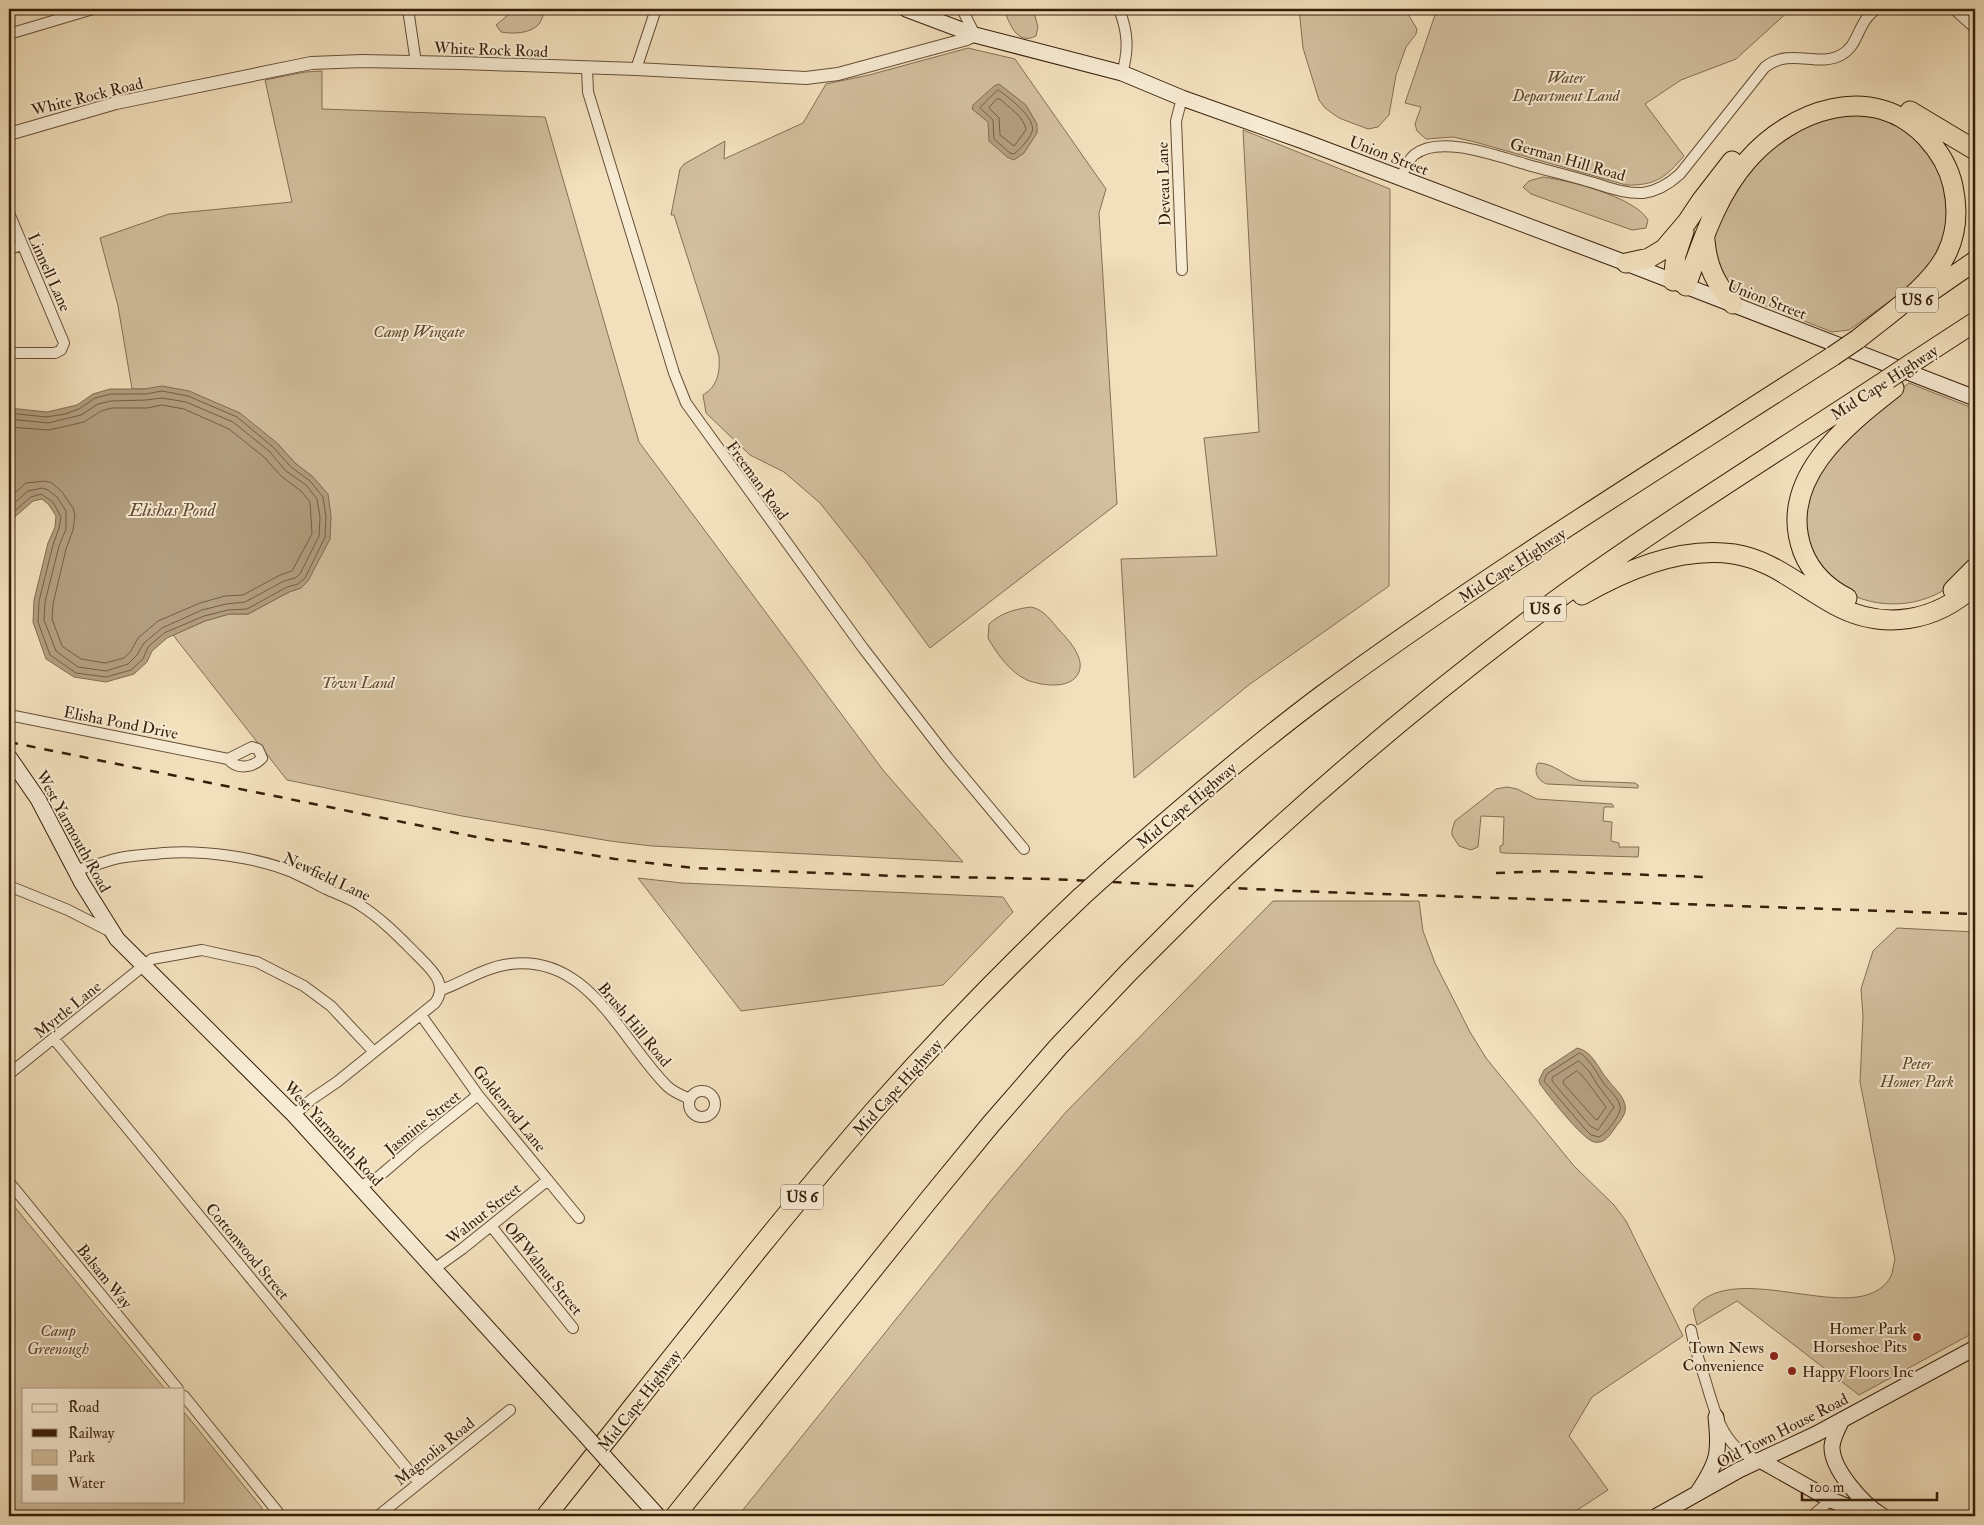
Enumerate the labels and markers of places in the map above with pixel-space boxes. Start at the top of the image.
place label: Homer Park Horseshoe Pits [1813,1319,1907,1357]
marker: Homer Park Horseshoe Pits [1911,1331,1923,1343]
place label: Town News Convenience [1683,1338,1764,1376]
marker: Town News Convenience [1768,1350,1780,1362]
place label: Happy Floors Inc [1802,1362,1914,1383]
marker: Happy Floors Inc [1786,1365,1798,1377]

